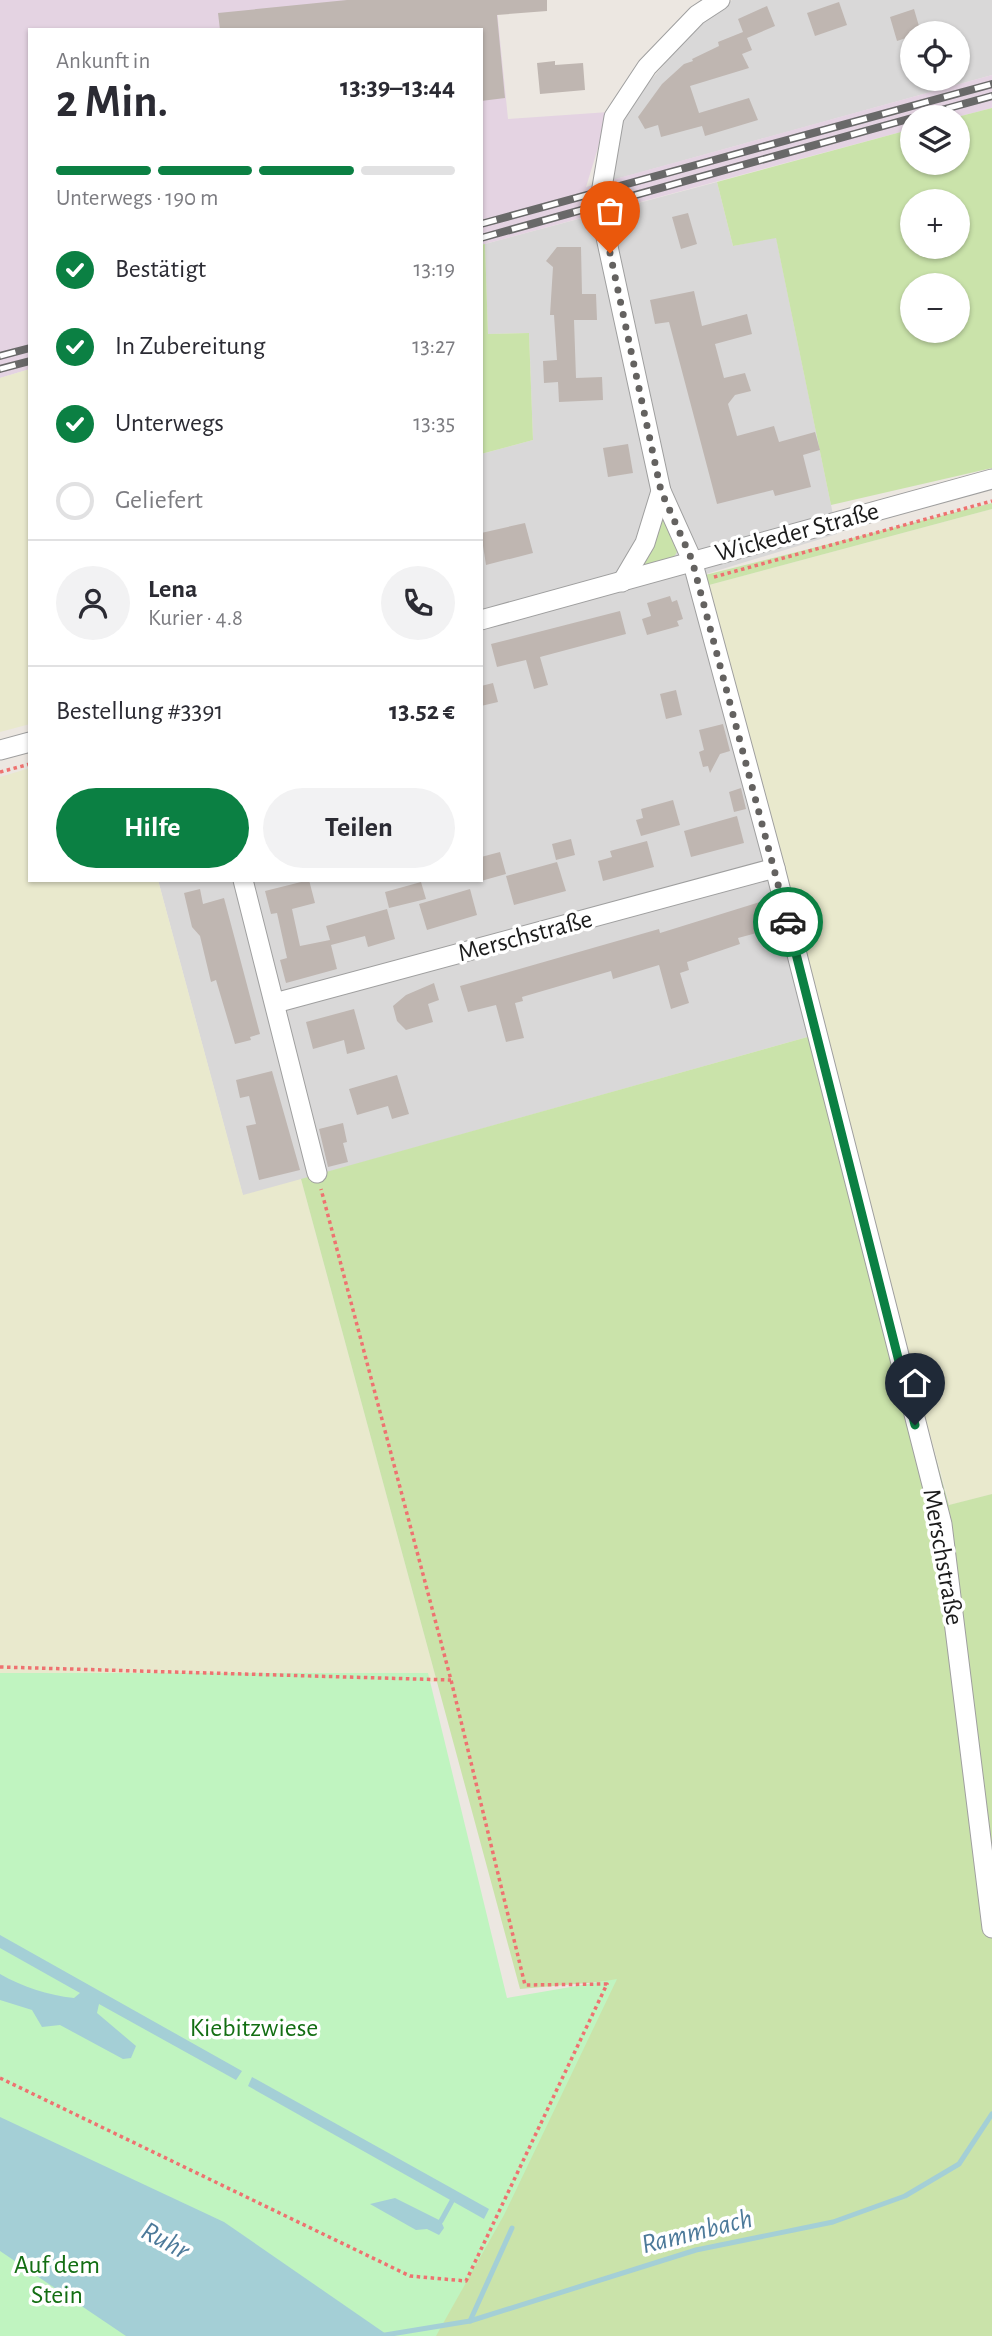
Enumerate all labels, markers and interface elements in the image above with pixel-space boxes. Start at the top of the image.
map controls [900,21,970,343]
button: locate [900,21,970,91]
text: Ankunft in [56,50,150,73]
text: 13:39–13:44 [340,74,455,100]
text: 2 Min. [56,79,168,125]
button: layers [900,105,970,175]
pin [580,181,640,253]
text: Unterwegs · 190 m [56,187,218,210]
button: + [900,189,970,259]
icon: bag [591,192,629,230]
icon: check [56,251,94,289]
text: Bestätigt [115,256,206,282]
text: 13:19 [414,258,455,281]
button: − [900,273,970,343]
icon: check [56,328,94,366]
text: In Zubereitung [115,333,265,359]
text: 13:27 [412,335,455,358]
icon: check [56,405,94,443]
text: Unterwegs [115,410,224,436]
text: 13:35 [413,412,455,435]
text: Geliefert [115,487,203,513]
street label: Wickeder Straße [712,498,882,566]
button: person [56,566,130,640]
button: phone [381,566,455,640]
text: Lena [148,576,198,602]
text: Kurier · 4.8 [148,607,243,630]
text: Bestellung #3391 [56,698,223,724]
text: 13.52 € [389,698,455,724]
button: Hilfe [56,788,249,868]
button: Teilen [263,788,455,868]
courier [753,887,823,957]
icon: car [769,903,807,941]
street label: Merschstraße [455,906,595,966]
pin [885,1353,945,1425]
icon: home [896,1364,934,1402]
street label: Merschstraße [918,1487,968,1627]
park label: Kiebitzwiese [190,2015,318,2041]
water label: Rammbach [639,2205,755,2259]
water label: Ruhr [136,2217,194,2265]
park label: Auf dem Stein [14,2252,100,2308]

